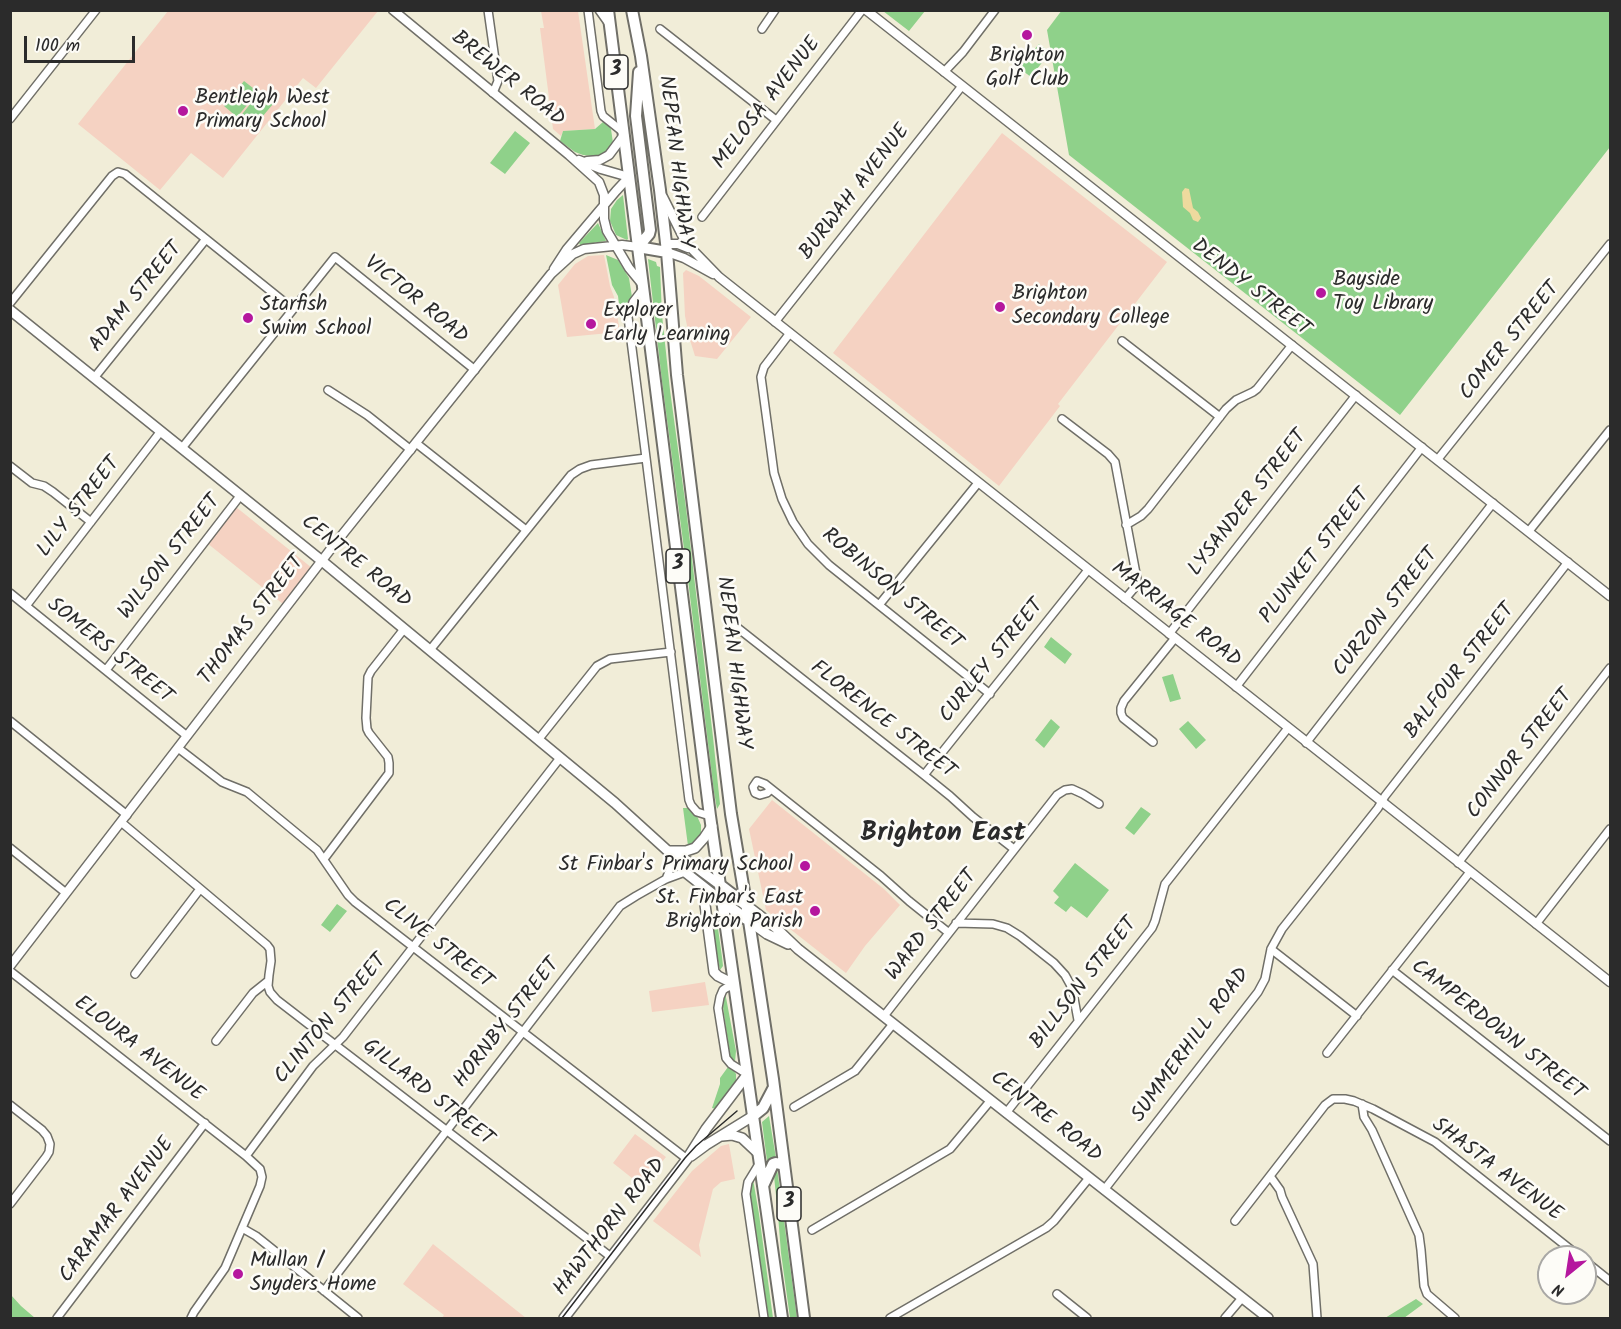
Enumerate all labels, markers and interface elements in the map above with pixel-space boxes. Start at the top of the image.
scale bar [27,24,138,62]
street label: BREWER ROAD [445,27,569,133]
marker: Brighton Golf Club [1020,28,1034,42]
text: 100 m [35,32,80,61]
street label: MELOSA AVENUE [709,33,827,175]
place label: Brighton Golf Club [986,44,1068,94]
road number: 3 [604,55,628,89]
street label: NEPEAN HIGHWAY [651,74,697,250]
place label: Bentleigh West Primary School [195,86,329,136]
marker: Bentleigh West Primary School [176,104,190,118]
street label: BURWAH AVENUE [795,120,917,266]
street label: DENDY STREET [1185,235,1315,343]
street label: ADAM STREET [85,238,189,358]
street label: VICTOR ROAD [358,251,472,351]
place label: Bayside Toy Library [1333,268,1433,318]
street label: COMER STREET [1455,278,1567,406]
place label: Brighton Secondary College [1012,282,1169,332]
marker: Bayside Toy Library [1314,286,1328,300]
place label: Starfish Swim School [260,293,371,343]
place label: Explorer Early Learning [603,299,731,349]
marker: Brighton Secondary College [993,300,1007,314]
marker: Starfish Swim School [241,311,255,325]
marker: Explorer Early Learning [584,317,598,331]
street label: LYSANDER STREET [1184,426,1314,582]
street label: LILY STREET [33,453,127,563]
street label: PLUNKET STREET [1255,484,1377,630]
street label: WILSON STREET [114,491,228,625]
street label: CENTRE ROAD [295,511,415,615]
street label: ROBINSON STREET [815,524,967,656]
street label: CURZON STREET [1329,544,1445,682]
road number: 3 [666,549,690,583]
street label: THOMAS STREET [195,551,311,691]
street label: MARRIAGE ROAD [1105,557,1245,675]
street label: NEPEAN HIGHWAY [709,575,755,751]
street label: SOMERS STREET [41,593,177,711]
street label: CURLEY STREET [935,595,1051,729]
street label: BALFOUR STREET [1400,599,1522,745]
street label: FLORENCE STREET [804,656,960,786]
street label: CONNOR STREET [1462,685,1580,825]
district label: Brighton East [860,819,1026,851]
place label: St Finbar's Primary School [559,853,793,879]
marker: St Finbar's Primary School [798,859,812,873]
street label: WARD STREET [882,865,984,987]
place label: St. Finbar's East Brighton Parish [656,886,803,936]
street label: CLIVE STREET [377,894,497,996]
marker: St. Finbar's East Brighton Parish [808,904,822,918]
street label: BILLSON STREET [1026,913,1144,1055]
street label: CLINTON STREET [270,950,394,1090]
street label: HORNBY STREET [450,954,566,1094]
street label: CAMPERDOWN STREET [1405,955,1589,1107]
street label: SUMMERHILL ROAD [1128,964,1256,1128]
street label: ELOURA AVENUE [68,991,208,1109]
street label: GILLARD STREET [356,1035,498,1153]
street label: CENTRE ROAD [984,1067,1106,1169]
street label: SHASTA AVENUE [1426,1114,1566,1228]
street label: CARAMAR AVENUE [55,1133,181,1289]
street label: HAWTHORN ROAD [549,1154,673,1302]
road number: 3 [777,1187,801,1221]
north arrow [1537,1245,1597,1305]
place label: Mullan / Snyders Home [250,1249,376,1299]
marker: Mullan / Snyders Home [231,1267,245,1281]
text: N [1548,1276,1569,1303]

